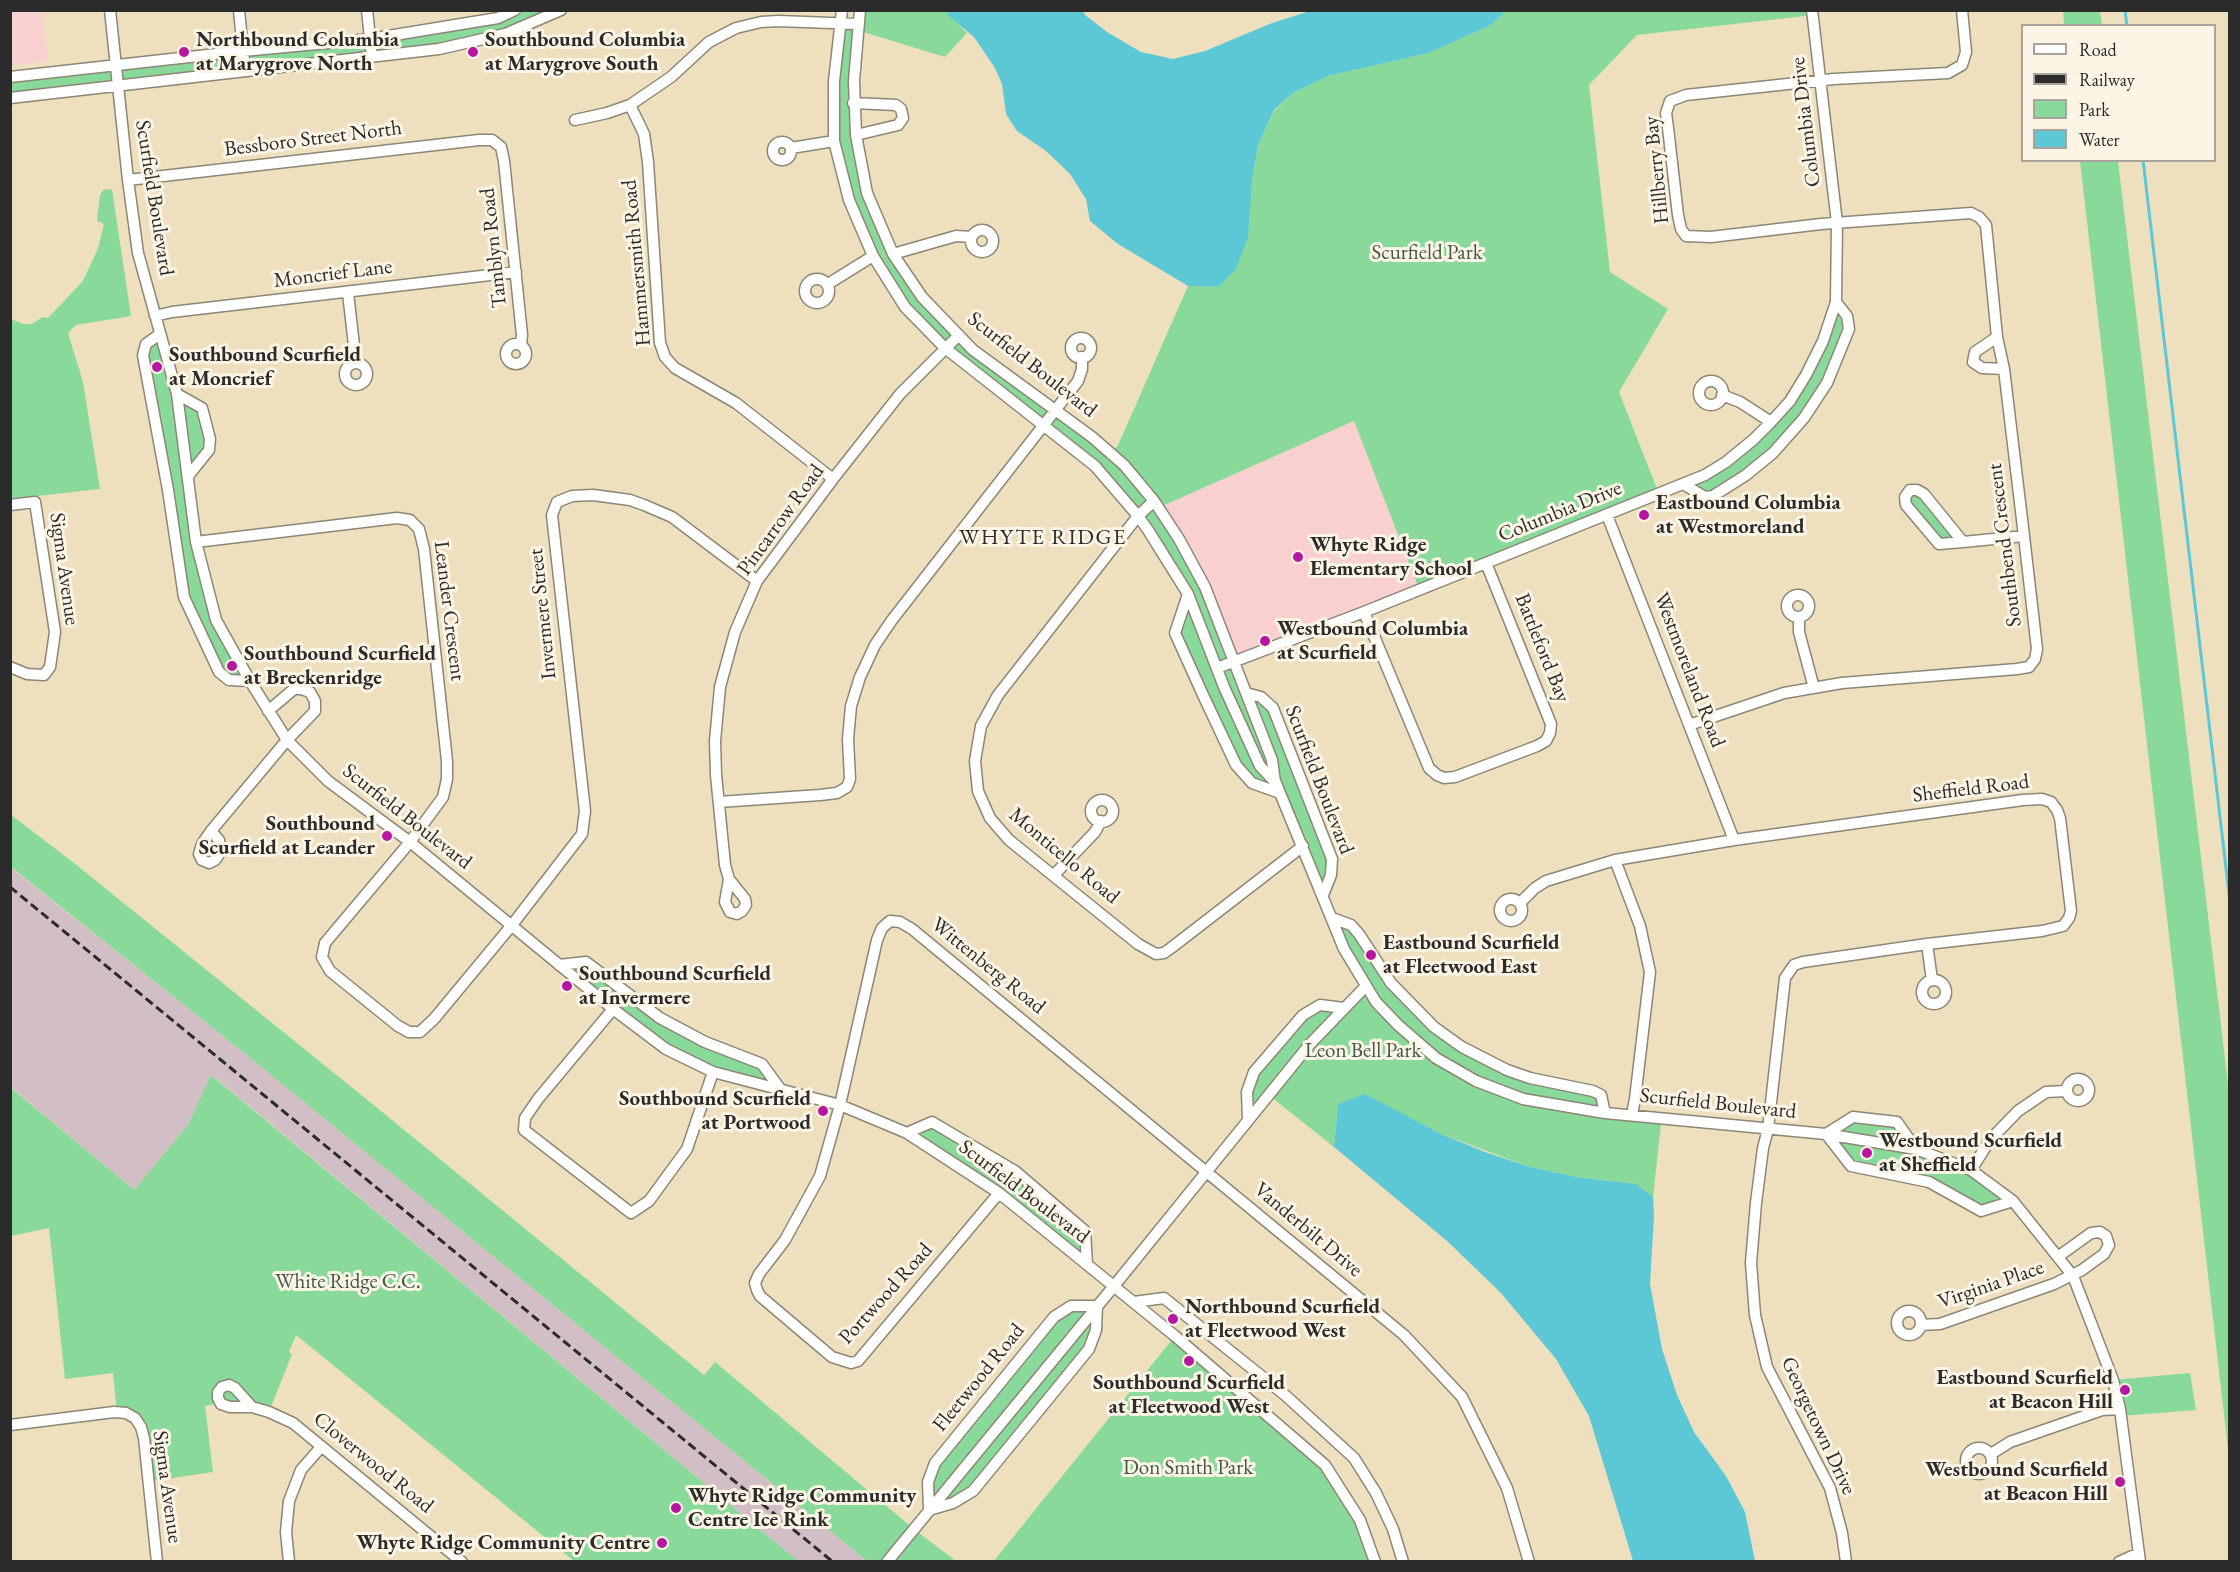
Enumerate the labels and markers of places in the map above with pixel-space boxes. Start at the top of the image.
place label: Northbound Columbia at Marygrove North [196,27,399,77]
place label: Southbound Columbia at Marygrove South [485,27,685,77]
marker: Northbound Columbia at Marygrove North [177,45,191,59]
marker: Southbound Columbia at Marygrove South [466,45,480,59]
place label: Southbound Scurfield at Moncrief [169,342,361,392]
marker: Southbound Scurfield at Moncrief [150,360,164,374]
place label: Eastbound Columbia at Westmoreland [1656,490,1841,540]
marker: Eastbound Columbia at Westmoreland [1637,508,1651,522]
place label: Whyte Ridge Elementary School [1310,532,1472,582]
marker: Whyte Ridge Elementary School [1291,550,1305,564]
place label: Westbound Columbia at Scurfield [1277,616,1468,666]
marker: Westbound Columbia at Scurfield [1258,634,1272,648]
place label: Southbound Scurfield at Breckenridge [244,641,436,691]
marker: Southbound Scurfield at Breckenridge [225,659,239,673]
place label: Southbound Scurfield at Leander [199,811,375,861]
marker: Southbound Scurfield at Leander [380,829,394,843]
place label: Eastbound Scurfield at Fleetwood East [1383,930,1560,980]
marker: Eastbound Scurfield at Fleetwood East [1364,948,1378,962]
place label: Southbound Scurfield at Invermere [579,961,771,1011]
marker: Southbound Scurfield at Invermere [560,979,574,993]
place label: Southbound Scurfield at Portwood [619,1086,811,1136]
marker: Southbound Scurfield at Portwood [816,1104,830,1118]
place label: Westbound Scurfield at Sheffield [1879,1128,2062,1178]
marker: Westbound Scurfield at Sheffield [1860,1146,1874,1160]
place label: Northbound Scurfield at Fleetwood West [1185,1294,1380,1344]
marker: Northbound Scurfield at Fleetwood West [1166,1312,1180,1326]
marker: Southbound Scurfield at Fleetwood West [1182,1354,1196,1368]
place label: Eastbound Scurfield at Beacon Hill [1936,1365,2113,1415]
place label: Southbound Scurfield at Fleetwood West [1093,1370,1285,1420]
marker: Eastbound Scurfield at Beacon Hill [2118,1383,2132,1397]
place label: Westbound Scurfield at Beacon Hill [1925,1457,2108,1507]
marker: Westbound Scurfield at Beacon Hill [2113,1475,2127,1489]
place label: Whyte Ridge Community Centre Ice Rink [688,1483,916,1533]
marker: Whyte Ridge Community Centre Ice Rink [669,1501,683,1515]
place label: Whyte Ridge Community Centre [356,1530,650,1556]
marker: Whyte Ridge Community Centre [655,1536,669,1550]

